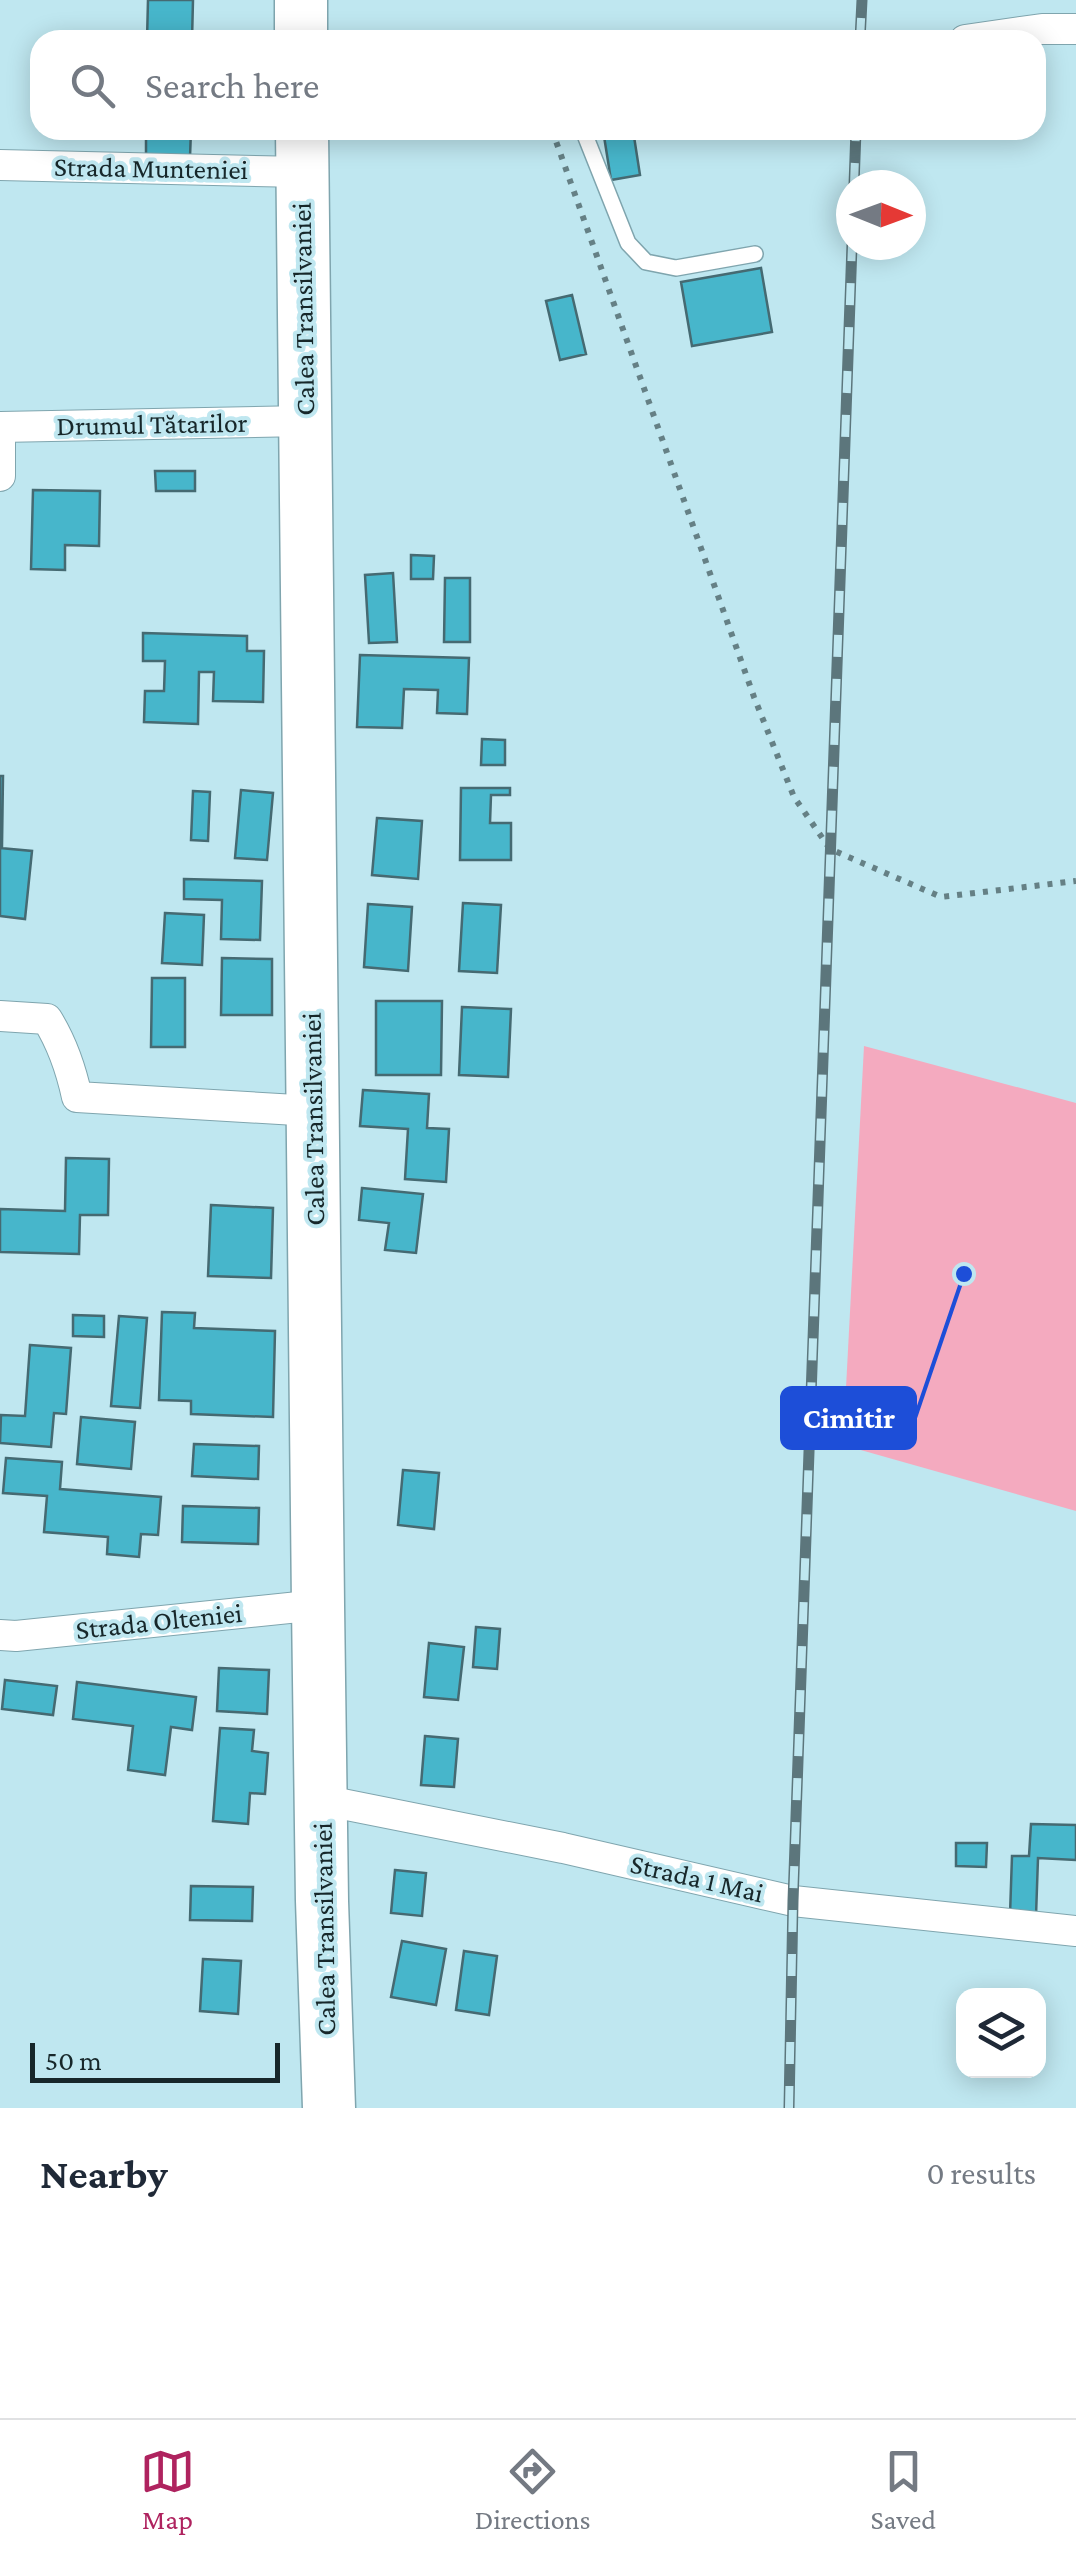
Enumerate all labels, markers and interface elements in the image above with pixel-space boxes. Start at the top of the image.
search box [30,30,1046,140]
icon: search [65,58,120,113]
text: Search here [145,64,319,106]
street label: Strada Munteniei [54,151,248,185]
north arrow [836,170,926,260]
street label: Calea Transilvaniei [286,202,320,416]
street label: Drumul Tătarilor [56,407,248,441]
street label: Calea Transilvaniei [296,1012,330,1226]
callout: Cimitir [782,1388,915,1448]
text: Cimitir [803,1401,895,1434]
street label: Strada Olteniei [74,1597,244,1645]
street label: Calea Transilvaniei [307,1822,341,2036]
street label: Strada 1 Mai [627,1848,767,1908]
map controls [956,1988,1046,2078]
button: layers [956,1988,1046,2078]
scale bar [30,2038,280,2082]
text: 50 m [45,2045,102,2076]
text: Nearby [40,2150,168,2197]
text: 0 results [926,2155,1036,2191]
tab: Map [140,2444,195,2535]
tab: Directions [475,2444,591,2535]
tab: Saved [870,2444,936,2535]

